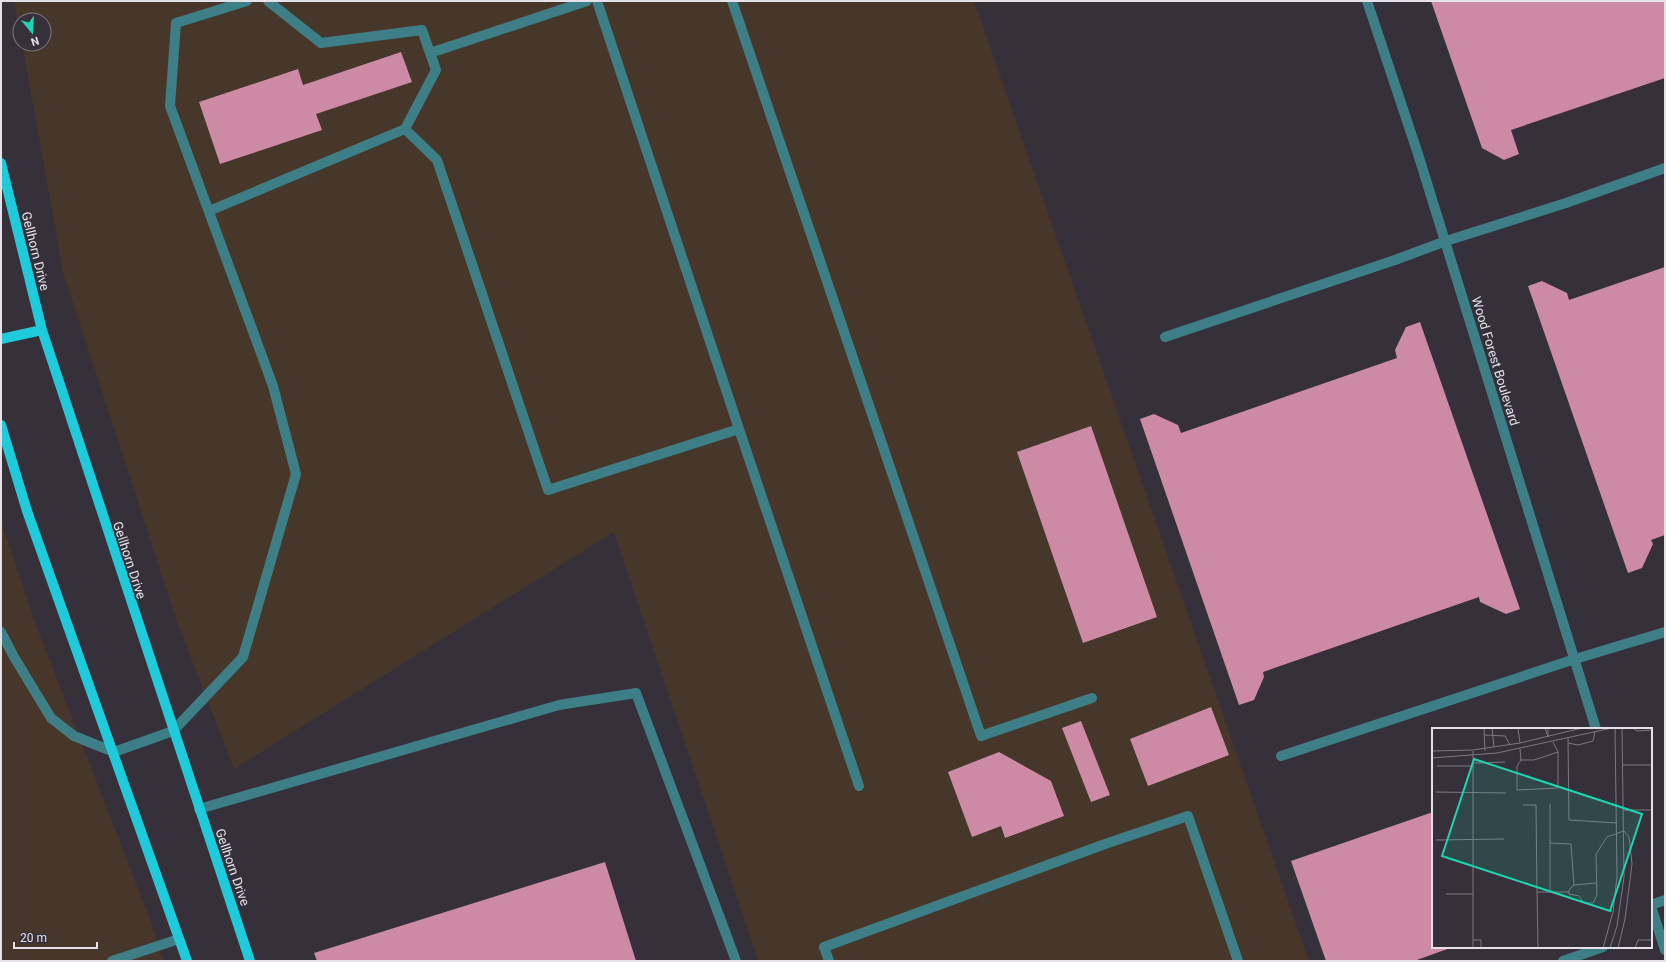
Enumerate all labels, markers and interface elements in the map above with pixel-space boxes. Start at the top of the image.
north arrow [12,12,52,52]
text: N [29,34,41,48]
street label: Gellhorn Drive [18,210,53,292]
street label: Wood Forest Boulevard [1469,295,1522,427]
street label: Gellhorn Drive [110,519,149,601]
inset map [1432,728,1652,948]
street label: Gellhorn Drive [212,827,253,908]
scale bar [14,924,97,950]
text: 20 m [20,931,47,945]

